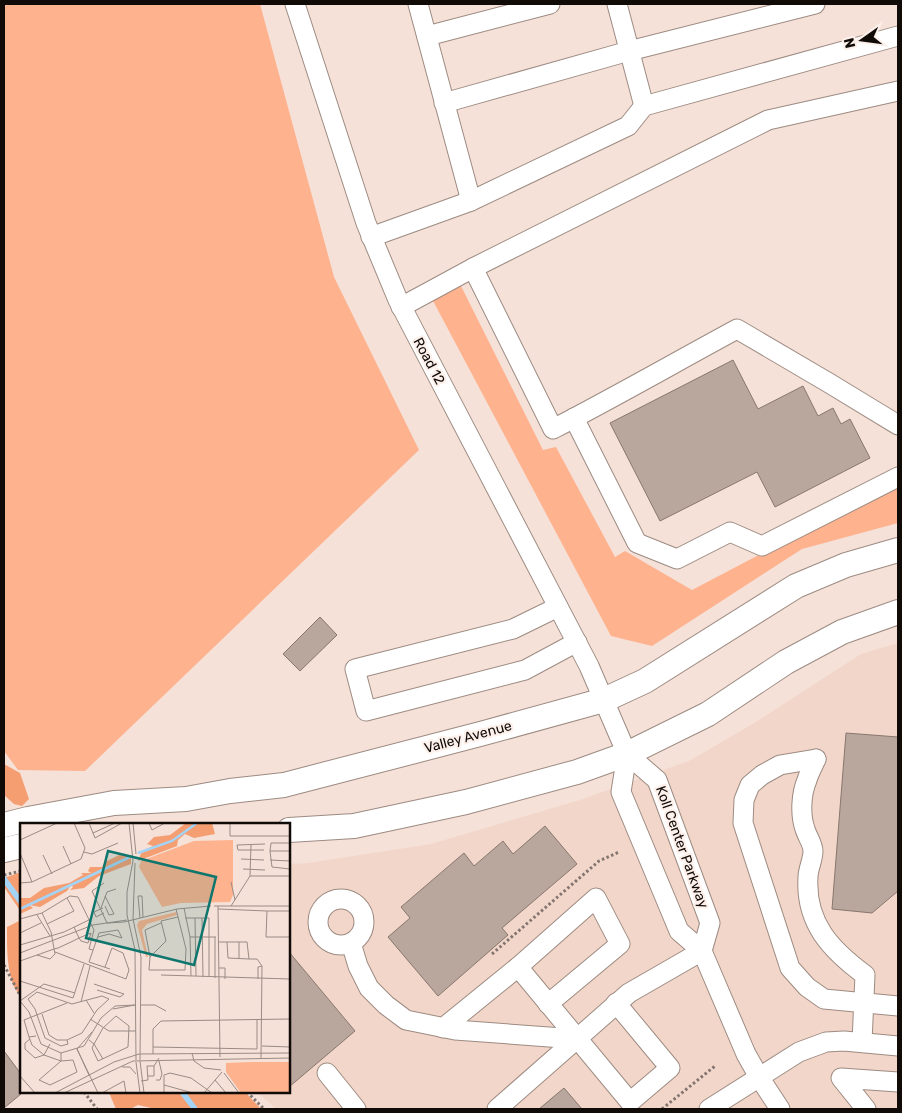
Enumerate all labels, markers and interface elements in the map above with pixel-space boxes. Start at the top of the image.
north arrow [837,15,887,65]
text: N [840,36,859,50]
street label: Road 12 [410,335,448,387]
street label: Valley Avenue [422,717,514,757]
street label: Koll Center Parkway [652,783,712,911]
inset map [20,823,290,1093]

